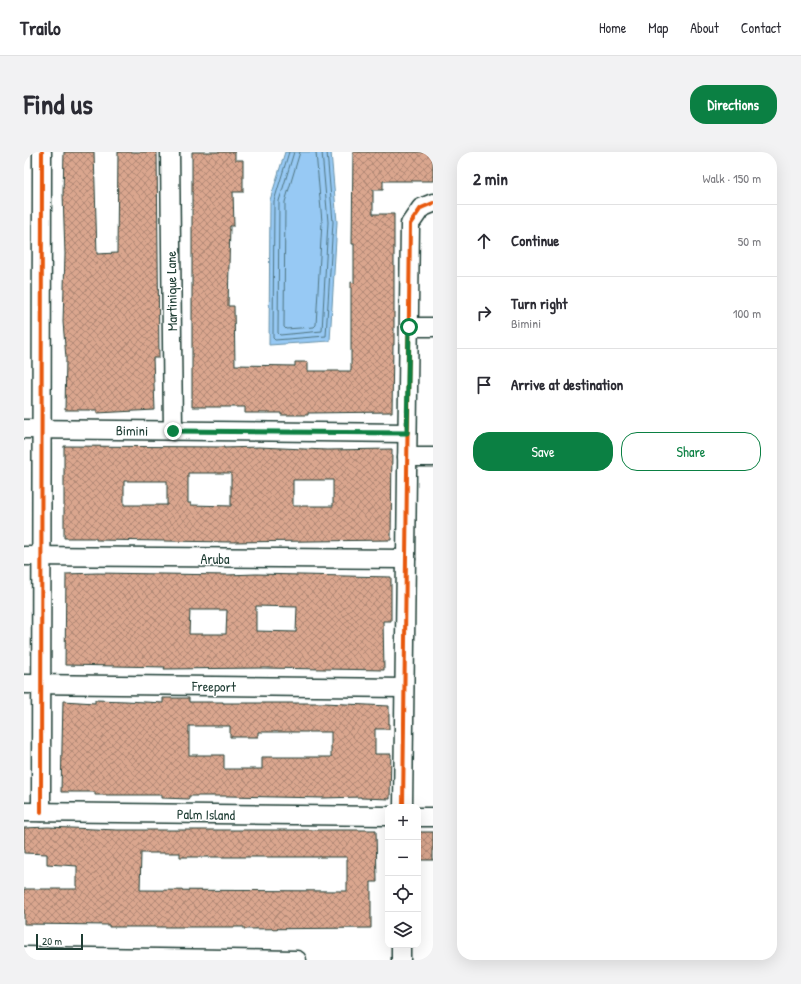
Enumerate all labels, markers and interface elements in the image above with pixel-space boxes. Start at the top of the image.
text: Trailo [20,15,61,41]
text: Home [599,18,626,37]
text: Map [648,18,668,37]
text: About [690,18,719,37]
text: Contact [741,18,781,37]
text: Find us [24,85,93,123]
button: Directions [690,85,777,124]
text: 2 min [473,167,508,190]
text: Walk · 150 m [703,169,761,187]
icon: ahead [473,230,495,252]
text: Continue [511,230,559,251]
text: 50 m [738,232,761,250]
street label: Martinique Lane [161,250,182,331]
text: Turn right [511,293,567,314]
icon: right [473,302,495,324]
text: 100 m [733,304,761,322]
text: Bimini [511,314,541,332]
route start [400,318,418,336]
icon: arrive [473,374,495,396]
text: Arrive at destination [511,374,623,395]
street label: Bimini [116,420,148,440]
route end [164,422,182,440]
button: Save [473,432,613,471]
button: Share [621,432,761,471]
street label: Aruba [200,549,230,568]
street label: Freeport [191,676,236,697]
street label: Palm Island [177,804,236,824]
map controls [385,804,421,948]
button: + [385,804,421,840]
button: − [385,840,421,876]
button: locate [385,876,421,912]
button: layers [385,912,421,948]
scale bar [36,932,83,951]
text: 20 m [42,934,62,948]

